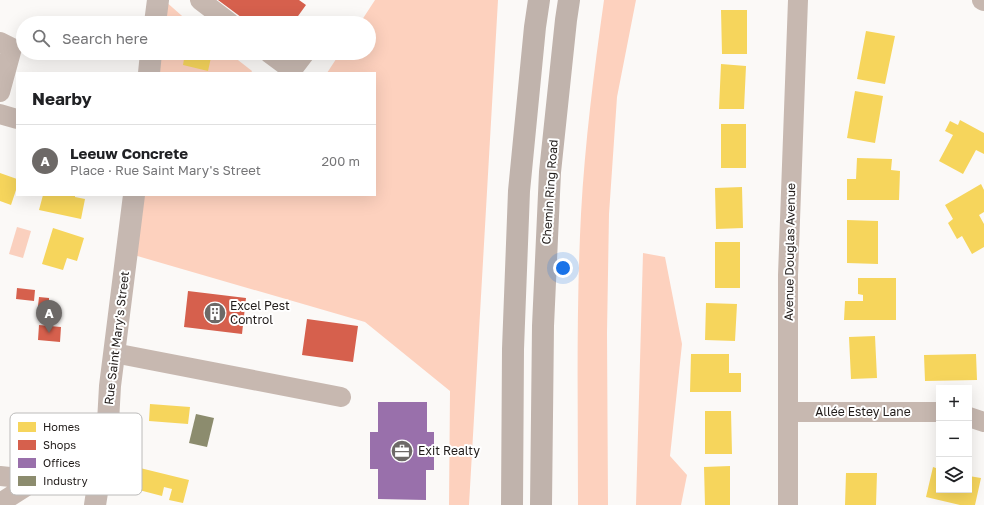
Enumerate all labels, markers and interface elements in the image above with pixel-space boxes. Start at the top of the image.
search box [16,16,376,60]
icon: search [30,27,52,49]
text: Search here [62,29,148,47]
text: Nearby [32,88,92,109]
street label: Chemin Ring Road [538,139,561,245]
text: Leeuw Concrete [70,144,188,162]
text: A [40,153,50,169]
text: 200 m [322,153,360,169]
text: Place · Rue Saint Mary's Street [70,162,261,178]
street label: Avenue Douglas Avenue [781,183,798,321]
your location [553,258,573,278]
street label: Rue Saint Mary's Street [101,270,132,406]
place label: Excel Pest Control [230,298,290,327]
pin: A [36,300,62,333]
building icon: Excel Pest Control [202,300,228,326]
map controls [936,385,972,493]
button: + [936,385,972,421]
street label: Allée Estey Lane [815,404,911,419]
legend [10,413,142,495]
text: Homes [43,420,80,433]
button: − [936,421,972,457]
text: Shops [43,438,76,451]
office icon: Exit Realty [389,438,415,464]
place label: Exit Realty [418,443,480,458]
text: Offices [43,456,81,469]
button: layers [936,457,972,493]
text: Industry [43,474,88,487]

